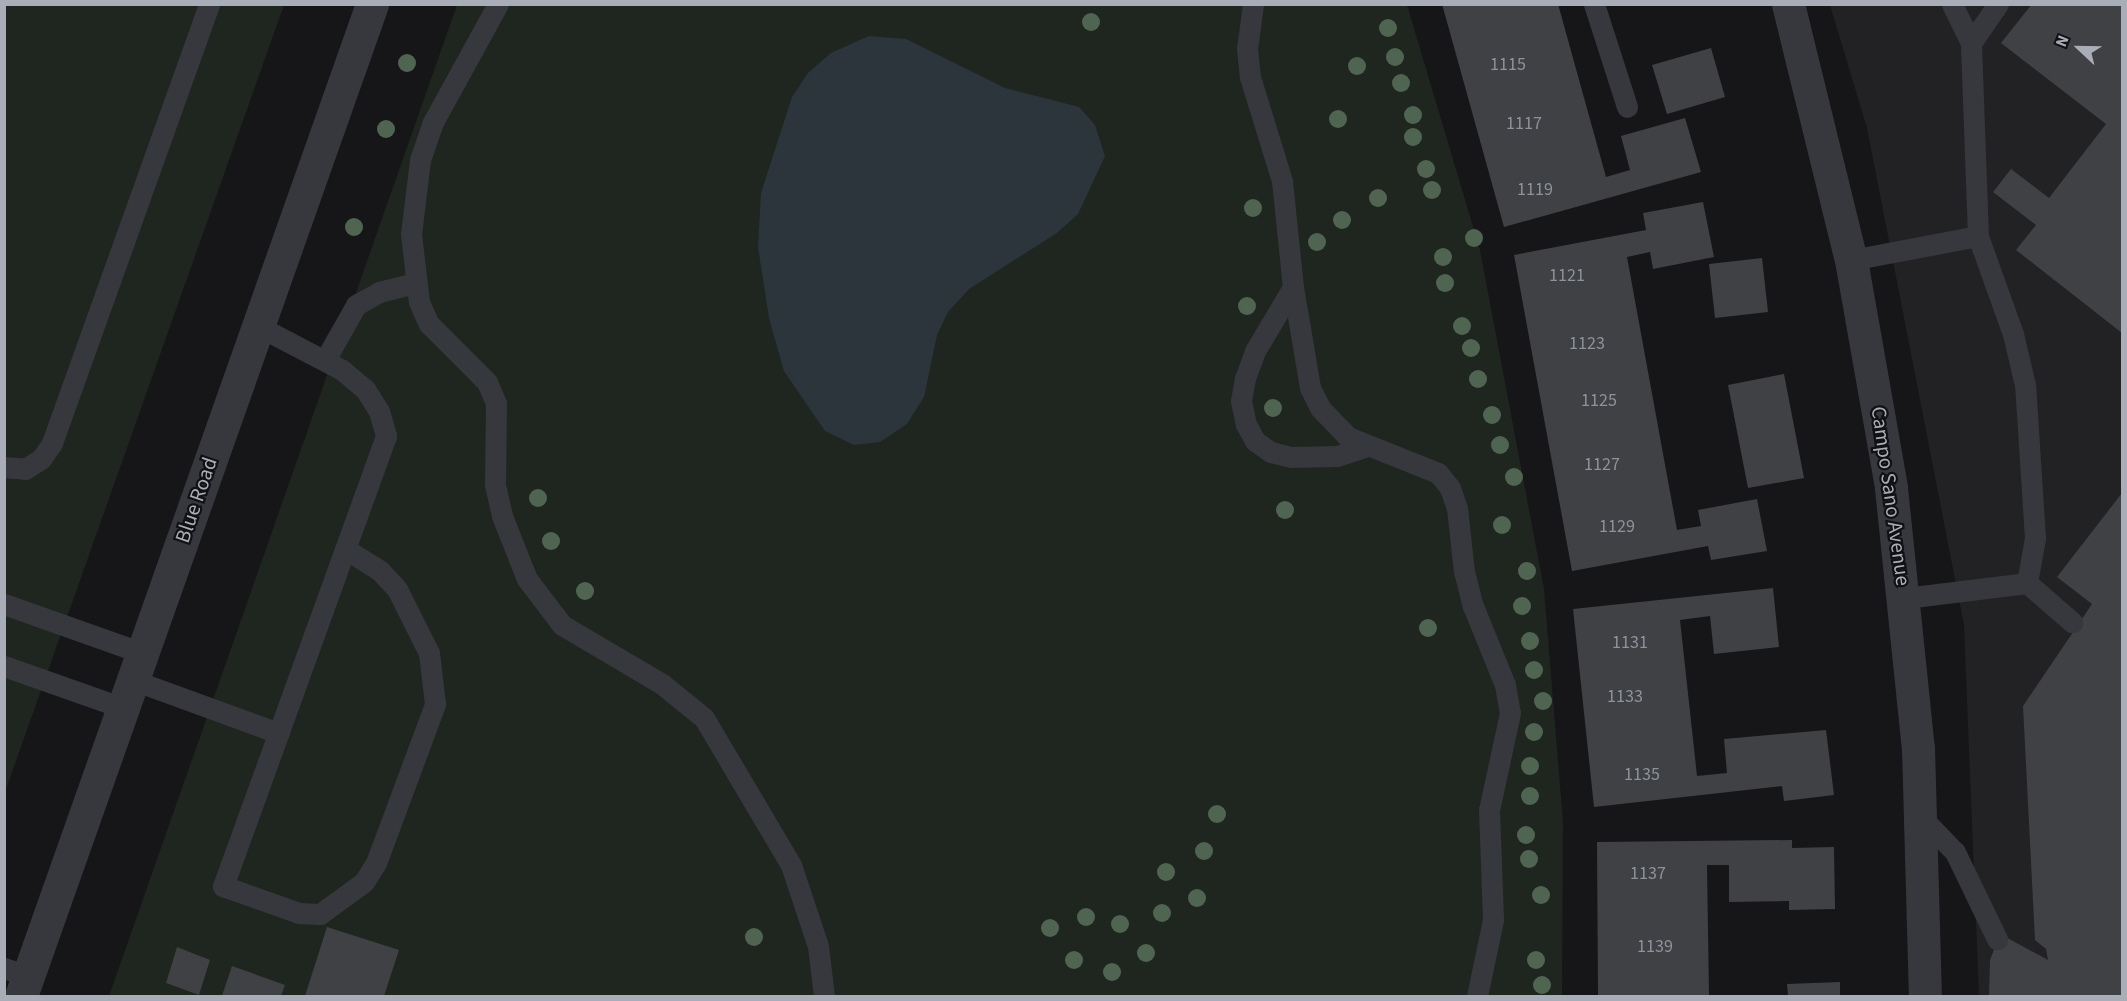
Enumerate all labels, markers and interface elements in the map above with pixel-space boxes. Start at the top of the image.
north arrow [2049,18,2109,78]
text: N [2050,32,2074,50]
house number: 1115 [1490,54,1526,76]
house number: 1117 [1506,113,1542,135]
house number: 1119 [1517,179,1553,201]
house number: 1121 [1549,265,1585,287]
house number: 1123 [1569,333,1605,355]
house number: 1125 [1581,390,1617,412]
street label: Campo Sano Avenue [1866,405,1916,587]
street label: Blue Road [170,454,222,546]
house number: 1127 [1584,454,1620,476]
house number: 1129 [1599,516,1635,538]
house number: 1131 [1612,632,1648,654]
house number: 1133 [1607,686,1643,708]
house number: 1135 [1624,764,1660,786]
house number: 1137 [1630,863,1666,885]
house number: 1139 [1637,936,1673,958]

